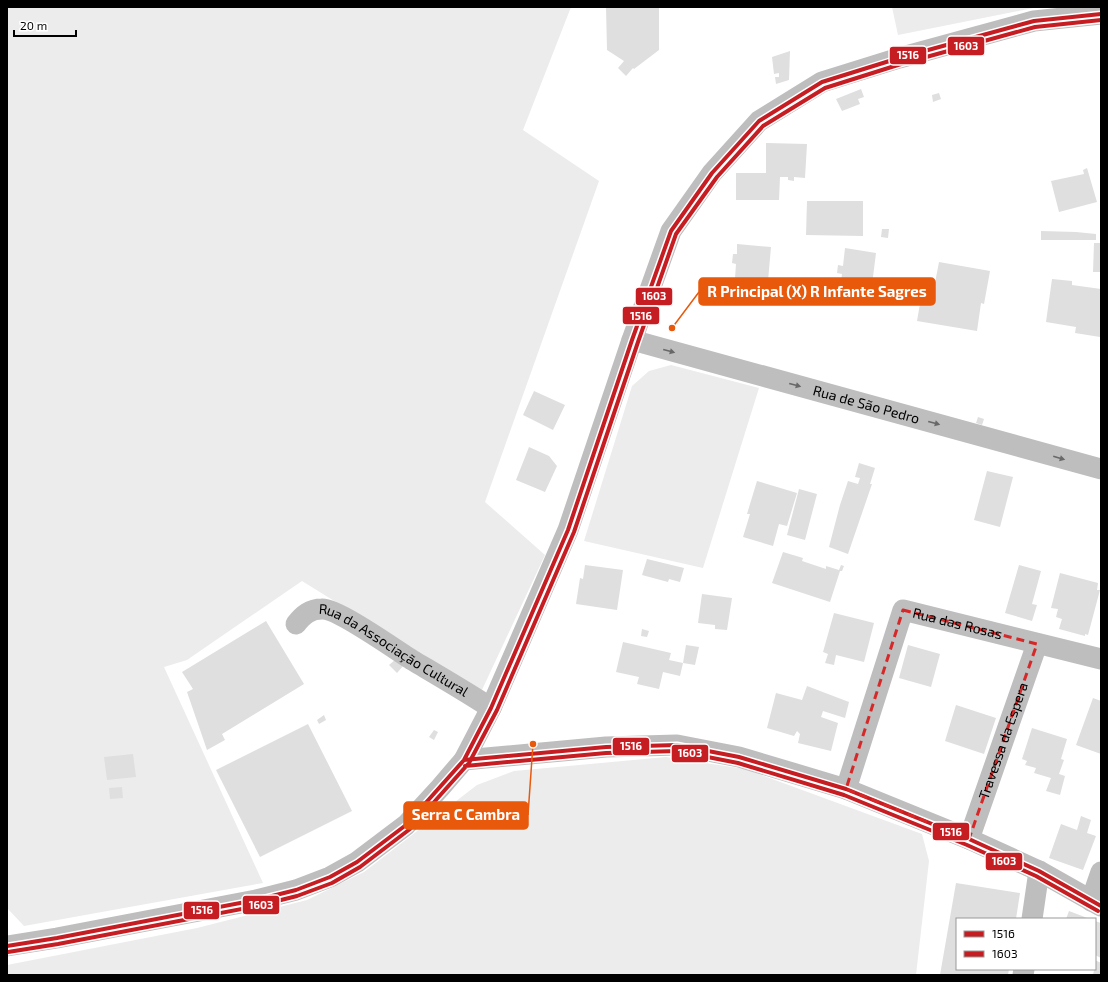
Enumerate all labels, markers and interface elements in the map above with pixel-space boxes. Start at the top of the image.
scale bar [14,12,76,38]
text: 20 m [20,18,47,32]
line badge: 1603 [947,36,985,56]
text: 1603 [954,39,978,52]
line badge: 1516 [889,46,927,65]
text: 1516 [897,48,920,61]
callout: R Principal (X) R Infante Sagres [699,278,935,305]
text: R Principal (X) R Infante Sagres [707,282,927,300]
line badge: 1603 [635,287,673,306]
text: 1603 [642,289,666,302]
line badge: 1516 [622,306,660,325]
text: 1516 [630,309,653,322]
one-way arrow [663,348,676,354]
street label: Rua de São Pedro [811,381,922,427]
one-way arrow [789,382,801,388]
one-way arrow [928,420,940,426]
one-way arrow [1053,455,1065,461]
street label: Rua da Associação Cultural [318,600,473,700]
street label: Rua das Rosas [911,604,1004,642]
street label: Travessa da Espera [975,680,1031,801]
line badge: 1516 [612,737,650,756]
text: 1516 [620,739,643,752]
line badge: 1603 [671,744,709,763]
text: 1603 [678,746,702,759]
callout: Serra C Cambra [404,802,528,829]
text: Serra C Cambra [412,805,520,823]
line badge: 1516 [932,822,970,841]
text: 1516 [940,825,963,838]
line badge: 1603 [985,852,1023,871]
text: 1603 [992,854,1016,867]
line badge: 1603 [242,895,280,915]
text: 1603 [249,898,273,911]
line badge: 1516 [183,901,220,920]
text: 1516 [191,903,214,916]
legend [956,918,1096,970]
text: 1516 [992,926,1015,940]
text: 1603 [992,946,1018,960]

